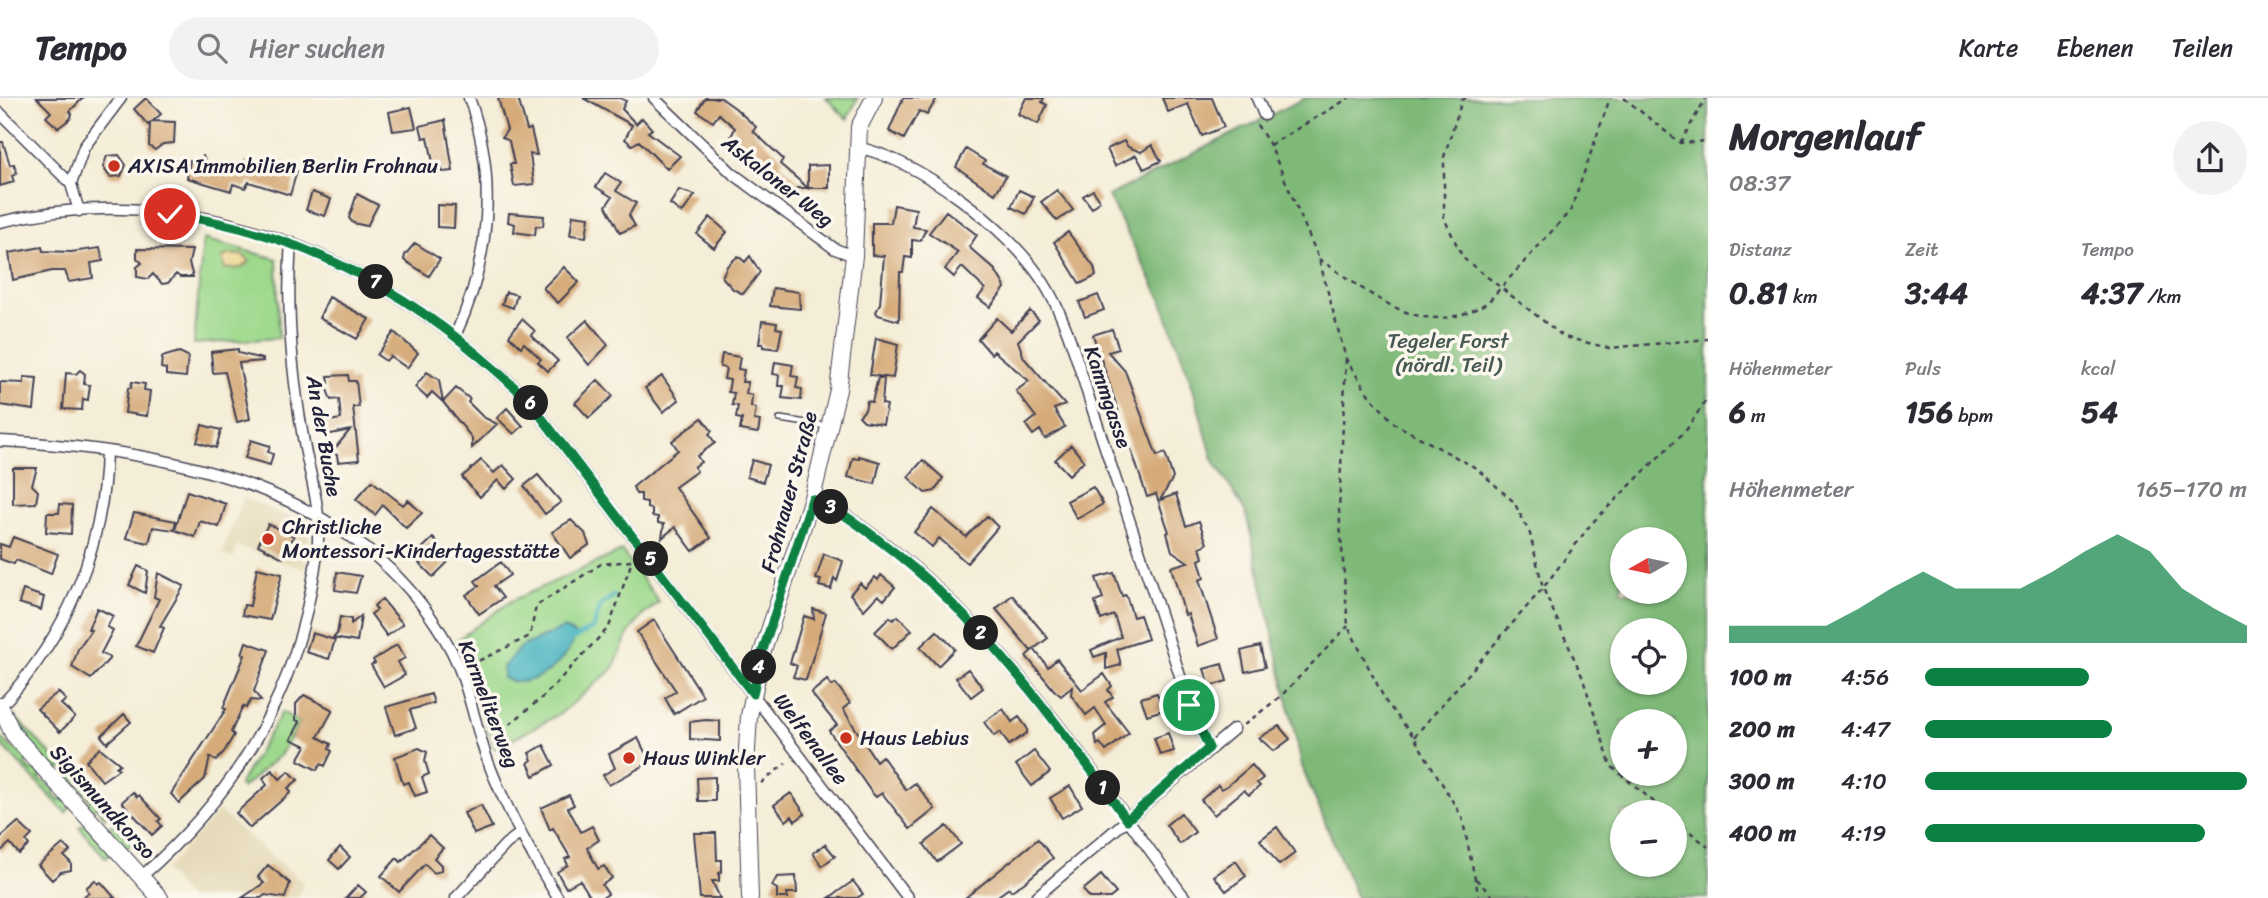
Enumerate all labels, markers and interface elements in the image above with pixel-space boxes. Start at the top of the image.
search box [169,17,659,80]
text: Tempo [35,19,127,77]
text: Hier suchen [249,25,385,71]
text: Karte [1959,27,2018,69]
text: Ebenen [2056,27,2134,69]
text: Teilen [2172,27,2233,69]
icon: search [193,29,231,67]
text: Morgenlauf [1729,103,1921,170]
button: share [2173,121,2247,195]
street label: Askaloner Weg [712,124,843,237]
place label: AXISA Immobilien Berlin Frohnau [127,147,438,185]
marker: AXISA Immobilien Berlin Frohnau [106,158,122,174]
text: 08:37 [1729,163,1790,204]
pin [140,184,200,244]
icon: check [151,195,189,233]
text: Distanz [1729,233,1792,266]
text: Zeit [1905,233,1939,266]
text: Tempo [2081,233,2134,266]
pin: 7 [358,264,394,300]
text: 7 [370,265,381,298]
text: 0.81 [1729,266,1788,320]
text: 3:44 [1905,266,1968,320]
text: 4:37 [2081,266,2142,320]
text: km [1788,280,1818,313]
text: /km [2142,280,2181,313]
park label: Tegeler Forst (nördl. Teil) [1387,322,1510,384]
street label: Kammgasse [1073,341,1143,453]
text: Höhenmeter [1729,352,1832,385]
text: Puls [1905,352,1941,385]
text: kcal [2081,352,2116,385]
street label: An der Buche [294,371,353,500]
text: 6 [1729,385,1746,439]
text: 156 [1905,385,1953,439]
text: 54 [2081,385,2118,439]
pin: 6 [514,386,548,420]
text: 6 [525,386,536,419]
text: m [1746,399,1766,432]
text: bpm [1953,399,1993,432]
street label: Frohnauer Straße [749,407,829,577]
text: Höhenmeter [1729,469,1853,510]
text: 165–170 m [2136,469,2247,510]
pin: 3 [814,490,848,524]
text: 3 [825,490,836,523]
place label: Christliche Montessori-Kindertagesstätte [282,508,560,570]
north arrow [1610,527,1687,604]
map controls [1610,527,1687,877]
marker: Christliche Montessori-Kindertagesstätte [260,531,276,547]
pin: 5 [634,542,668,576]
text: 5 [645,542,656,575]
pin: 2 [964,616,998,650]
text: 2 [975,616,986,649]
button: locate [1610,618,1687,695]
street label: Karmeliterweg [447,634,531,774]
pin: 4 [742,650,776,684]
text: 4 [753,650,764,683]
text: 100 m [1729,657,1792,698]
text: 4:56 [1841,657,1889,698]
pin [1159,675,1219,735]
street label: Welfenallee [763,684,859,794]
icon: arrive [1170,686,1208,724]
button: + [1610,709,1687,786]
text: 200 m [1729,709,1795,750]
text: 4:47 [1841,709,1890,750]
place label: Haus Lebius [860,719,969,757]
marker: Haus Lebius [838,730,854,746]
street label: Sigismundkorso [40,735,166,869]
place label: Haus Winkler [643,739,766,777]
marker: Haus Winkler [621,750,637,766]
text: 300 m [1729,761,1794,802]
text: 4:10 [1841,761,1887,802]
pin: 1 [1086,770,1120,806]
text: 1 [1098,771,1107,804]
button: − [1610,800,1687,877]
text: 400 m [1729,813,1796,854]
text: 4:19 [1841,813,1886,854]

